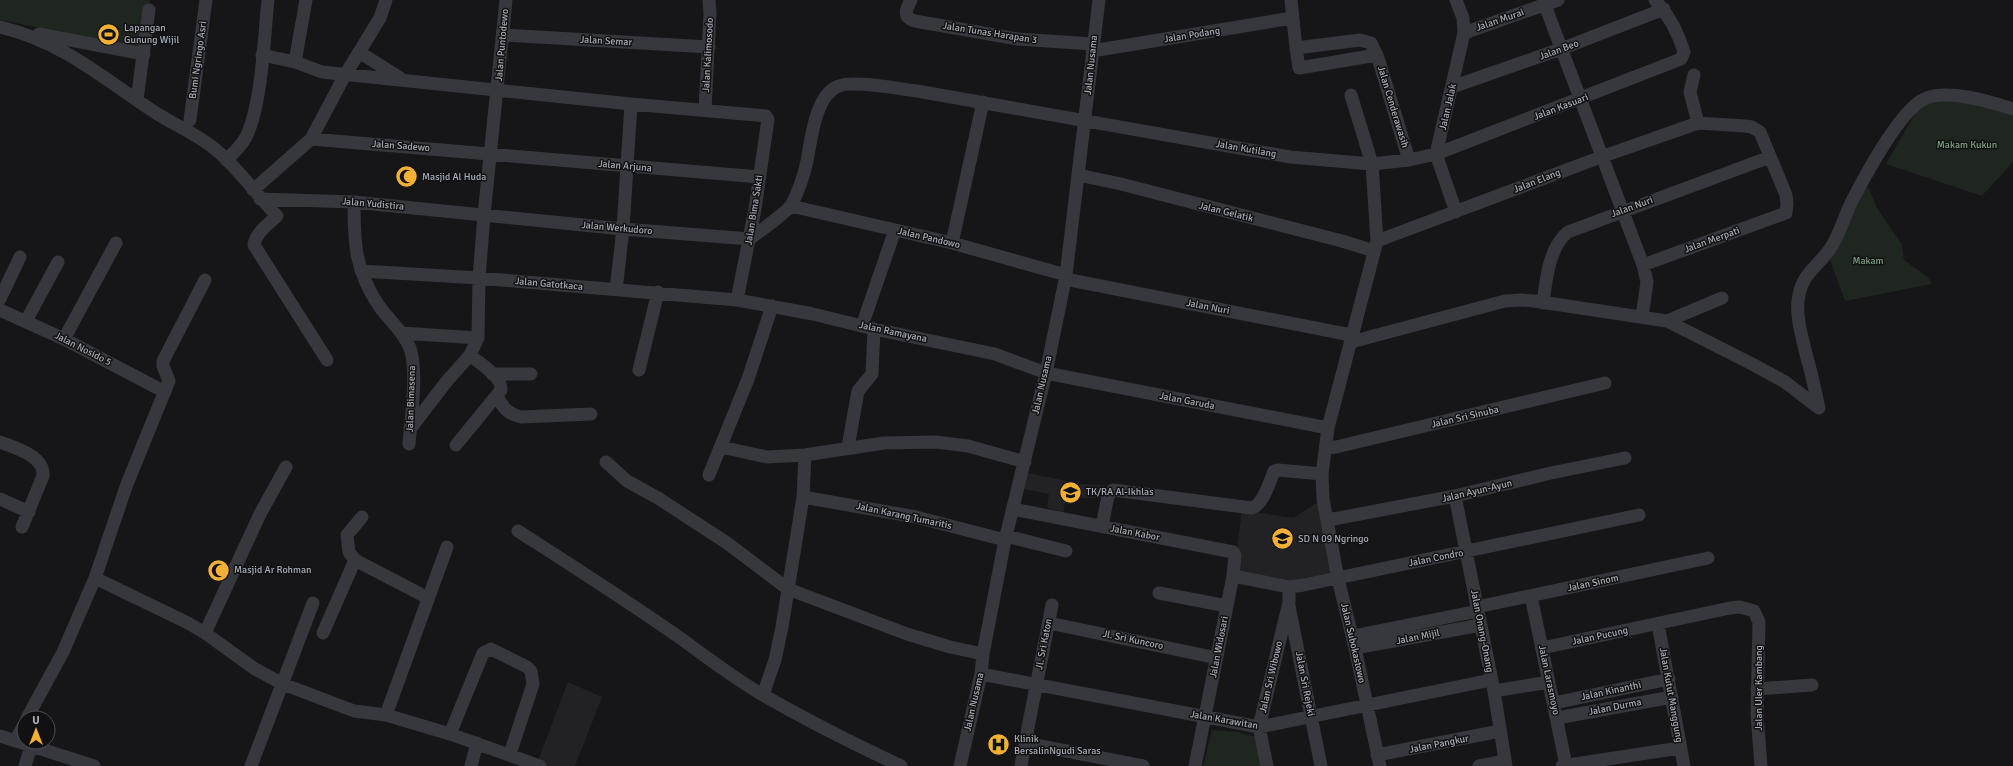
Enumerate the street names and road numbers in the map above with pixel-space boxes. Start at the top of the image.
street label: Jalan Murai [1474,6,1526,34]
street label: Jalan Puntodewo [493,8,511,82]
street label: Jalan Kalimosodo [700,17,716,93]
street label: Bumi Ngringo Asri [187,20,209,100]
street label: Jalan Tunas Harapan 3 [942,20,1038,46]
street label: Jalan Podang [1163,25,1221,45]
street label: Jalan Semar [580,34,633,48]
street label: Jalan Nusama [1082,35,1100,95]
street label: Jalan Beo [1538,37,1580,63]
street label: Jalan Cenderawasih [1375,65,1411,149]
street label: Jalan Jalak [1437,83,1459,131]
street label: Jalan Kasuari [1532,91,1590,123]
street label: Jalan Sadewo [372,138,430,154]
street label: Jalan Kutilang [1215,138,1277,160]
street label: Jalan Arjuna [598,158,652,174]
street label: Jalan Elang [1512,167,1562,195]
street label: Jalan Bima Sakti [743,174,765,246]
street label: Jalan Nuri [1609,194,1655,220]
street label: Jalan Yudistira [341,195,405,213]
street label: Jalan Gelatik [1198,199,1254,225]
street label: Jalan Werkudoro [581,219,653,237]
street label: Jalan Merpati [1683,224,1741,256]
street label: Jalan Pandowo [897,225,961,251]
street label: Jalan Gatotkaca [514,275,584,293]
street label: Jalan Nuri [1185,297,1231,317]
street label: Jalan Ramayana [858,319,928,345]
street label: Jalan Nosido 5 [53,330,113,368]
street label: Jalan Nusama [1029,355,1055,415]
street label: Jalan Bimasena [404,365,418,433]
street label: Jalan Garuda [1158,390,1216,412]
street label: Jalan Sri Sinuba [1430,403,1500,431]
street label: Jalan Ayun-Ayun [1441,477,1513,505]
street label: Jalan Karang Tumaritis [855,500,953,532]
street label: Jalan Kabor [1109,522,1161,544]
street label: Jalan Condro [1408,547,1464,569]
street label: Jalan Sinom [1566,572,1620,594]
street label: Jalan Onang-Onang [1468,589,1496,673]
street label: Jalan Subokastowo [1338,602,1368,684]
street label: Jalan Widosari [1207,615,1231,679]
street label: Jl. Sri Katon [1033,618,1055,670]
street label: Jalan Pucung [1571,624,1629,648]
street label: Jalan Mijil [1395,627,1441,647]
street label: Jl. Sri Kuncoro [1102,628,1164,652]
street label: Jalan Sri Wibowo [1257,640,1285,714]
street label: Jalan Larasmoyo [1536,644,1562,716]
street label: Jalan Uler Kambang [1753,645,1765,731]
street label: Jalan Kutut Manggung [1657,647,1685,743]
street label: Jalan Sri Rejeki [1293,651,1317,717]
street label: Jalan Nusama [961,672,987,732]
street label: Jalan Kinanthi [1580,679,1642,703]
street label: Jalan Durma [1588,696,1642,718]
street label: Jalan Karawitan [1189,708,1259,732]
street label: Jalan Pangkur [1408,732,1470,756]

